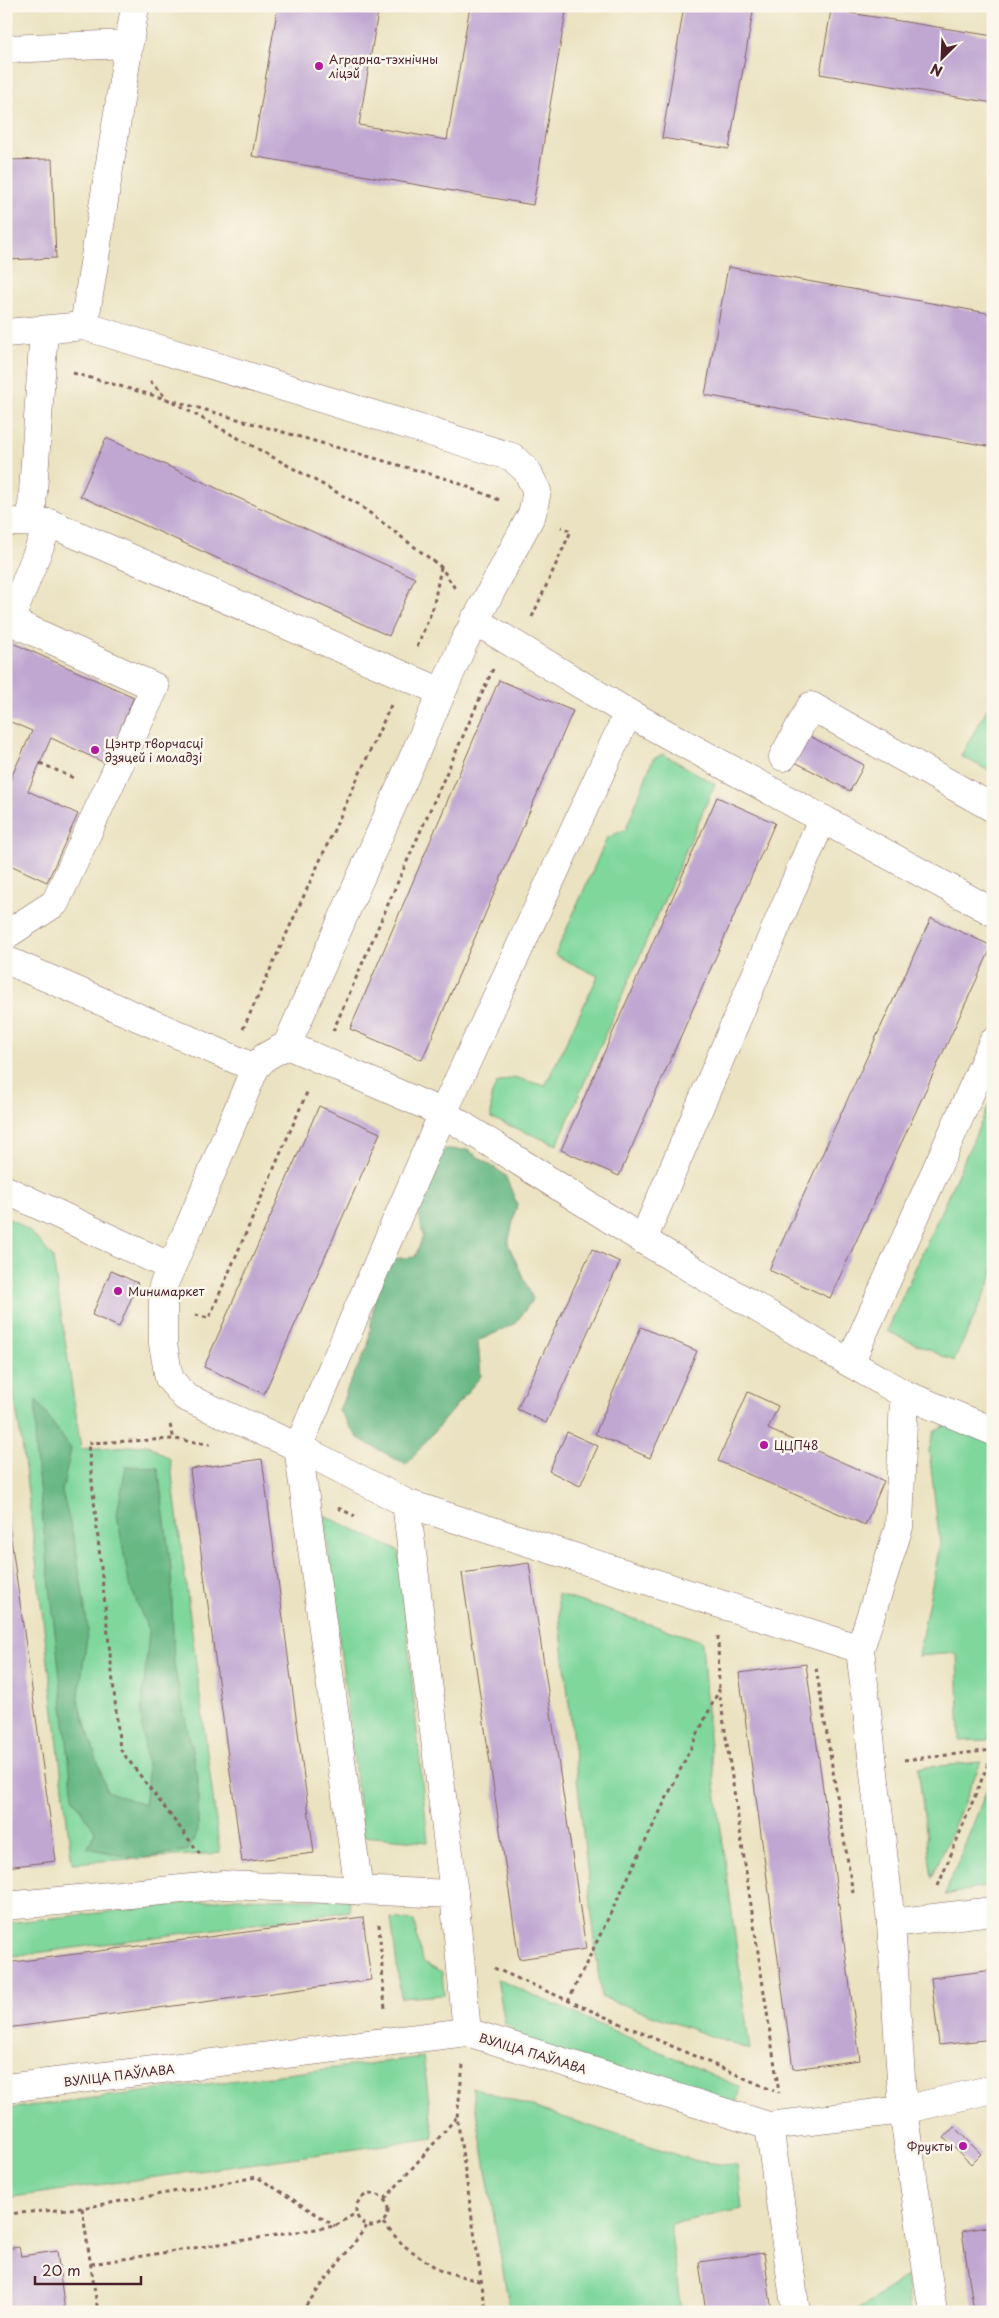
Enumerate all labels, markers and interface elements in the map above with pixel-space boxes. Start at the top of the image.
north arrow [916,32,966,82]
place label: Аграрна-тэхнічны ліцэй [328,50,438,82]
text: N [927,58,946,82]
marker: Аграрна-тэхнічны ліцэй [313,60,325,72]
place label: Цэнтр творчасці дзяцей і моладзі [105,734,203,766]
marker: Цэнтр творчасці дзяцей і моладзі [89,744,101,756]
place label: Минимаркет [128,1282,205,1300]
marker: Минимаркет [112,1285,124,1297]
place label: ЦЦП48 [774,1436,818,1454]
marker: ЦЦП48 [758,1439,770,1451]
street label: ВУЛІЦА ПАЎЛАВА [477,2028,589,2078]
street label: ВУЛІЦА ПАЎЛАВА [62,2059,176,2091]
place label: Фрукты [907,2137,953,2155]
marker: Фрукты [957,2140,969,2152]
scale bar [35,2253,141,2285]
text: 20 m [42,2258,81,2281]

